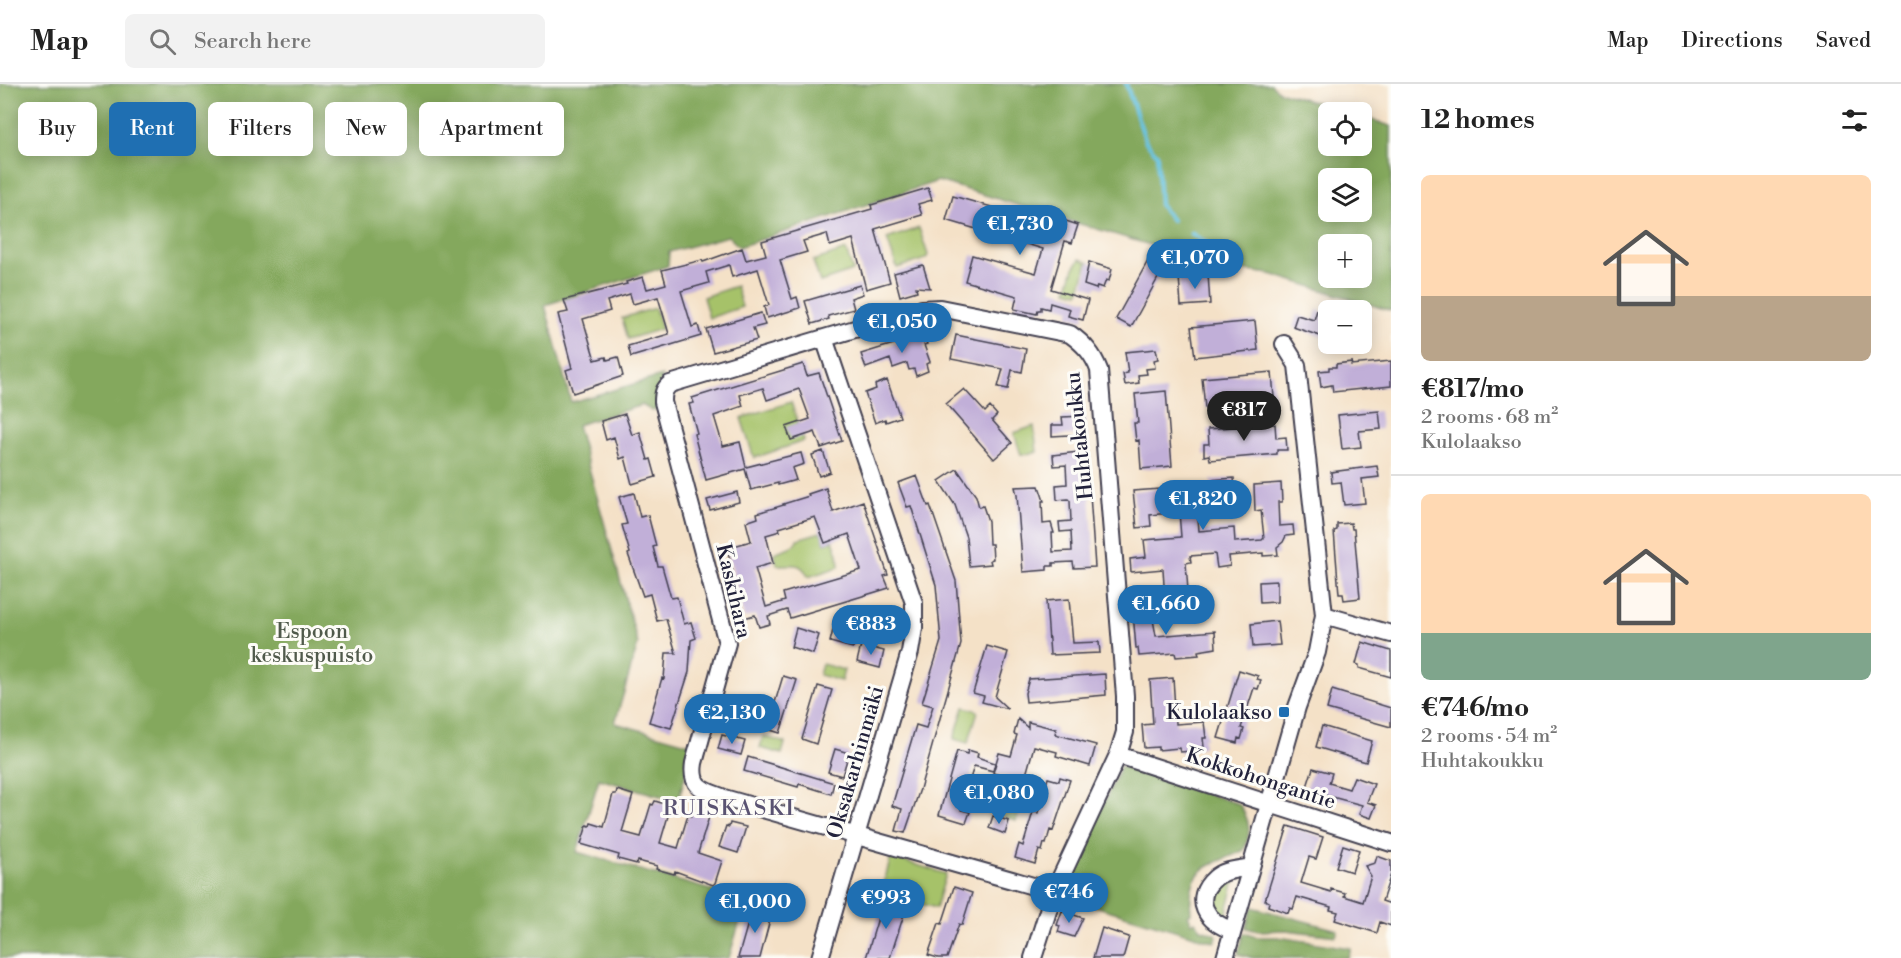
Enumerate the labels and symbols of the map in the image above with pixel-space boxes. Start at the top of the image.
pin: €1,730 [971,205,1069,256]
pin: €1,070 [1146,239,1244,290]
pin: €1,050 [853,303,951,354]
street label: Huhtakoukku [1060,371,1100,501]
pin: €817 [1208,391,1280,442]
pin: €1,820 [1154,480,1252,531]
street label: Kaskihara [709,541,757,642]
pin: €1,660 [1117,585,1215,636]
pin: €883 [835,605,907,656]
park label: Espoon keskuspuisto [251,619,373,669]
street label: Oksakarhinmäki [822,683,890,842]
pin: €2,130 [683,694,781,745]
place label: Kulolaakso [1166,700,1272,726]
marker: Kulolaakso [1277,705,1291,719]
street label: Kokkohongantie [1182,742,1339,815]
pin: €1,080 [950,774,1048,825]
district label: RUISKASKI [663,795,795,822]
pin: €746 [1033,873,1105,924]
pin: €993 [850,879,922,930]
pin: €1,000 [706,883,804,934]

